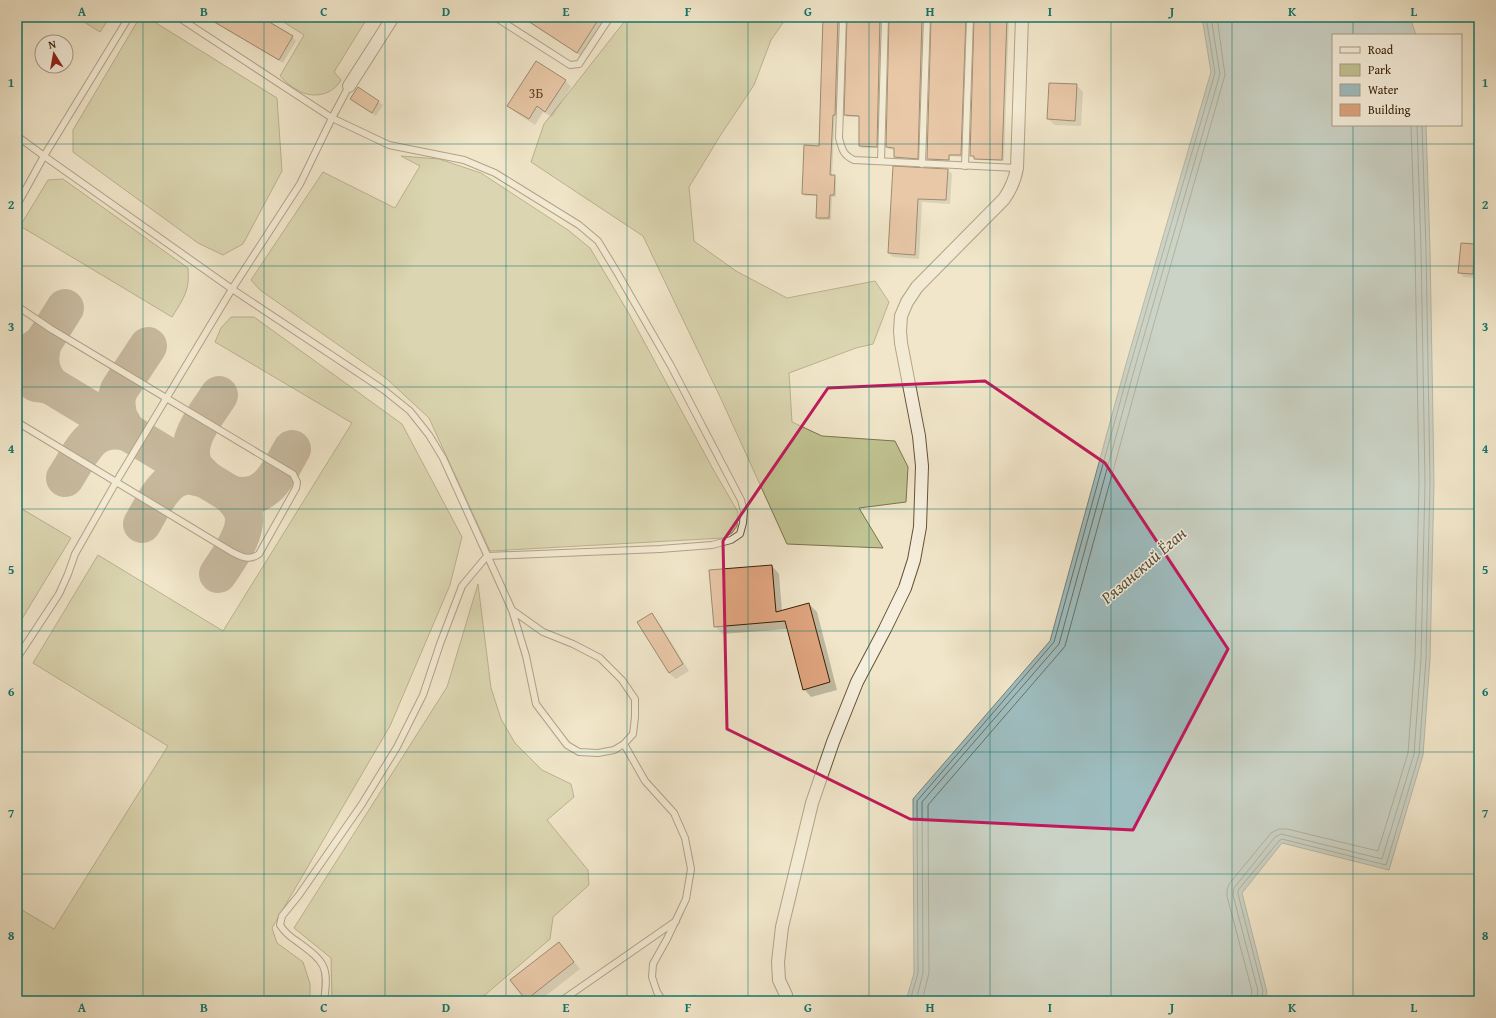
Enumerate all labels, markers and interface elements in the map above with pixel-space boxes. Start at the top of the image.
text: A [78,2,87,21]
text: B [200,2,208,21]
text: C [320,2,328,21]
text: D [442,2,450,21]
text: E [563,2,570,21]
text: F [685,2,692,21]
text: G [804,2,812,21]
text: H [925,2,935,21]
text: I [1048,2,1052,21]
text: J [1168,2,1175,21]
text: K [1288,2,1297,21]
text: L [1411,2,1418,21]
north arrow [34,34,74,74]
legend [1332,34,1462,126]
text: N [47,36,58,53]
text: Road [1368,41,1394,58]
text: Park [1368,61,1392,78]
text: 1 [8,73,14,92]
text: 1 [1482,73,1488,92]
text: Water [1368,81,1398,98]
house number: 3Б [529,83,543,103]
text: Building [1368,101,1411,118]
text: 2 [8,195,15,214]
text: 2 [1482,195,1489,214]
text: 3 [8,317,14,336]
text: 3 [1482,317,1488,336]
text: 4 [8,439,15,458]
text: 4 [1482,439,1489,458]
water label: Рязанский Ёган [1094,520,1192,610]
text: 5 [8,560,15,579]
text: 5 [1482,560,1489,579]
text: 6 [8,682,15,701]
text: 6 [1482,682,1489,701]
text: 7 [8,804,15,823]
text: 7 [1482,804,1489,823]
text: 8 [8,926,15,945]
text: 8 [1482,926,1489,945]
text: A [78,998,87,1017]
text: B [200,998,208,1017]
text: C [320,998,328,1017]
text: D [442,998,450,1017]
text: E [563,998,570,1017]
text: F [685,998,692,1017]
text: G [804,998,812,1017]
text: H [925,998,935,1017]
text: I [1048,998,1052,1017]
text: J [1168,998,1175,1017]
text: K [1288,998,1297,1017]
text: L [1411,998,1418,1017]

